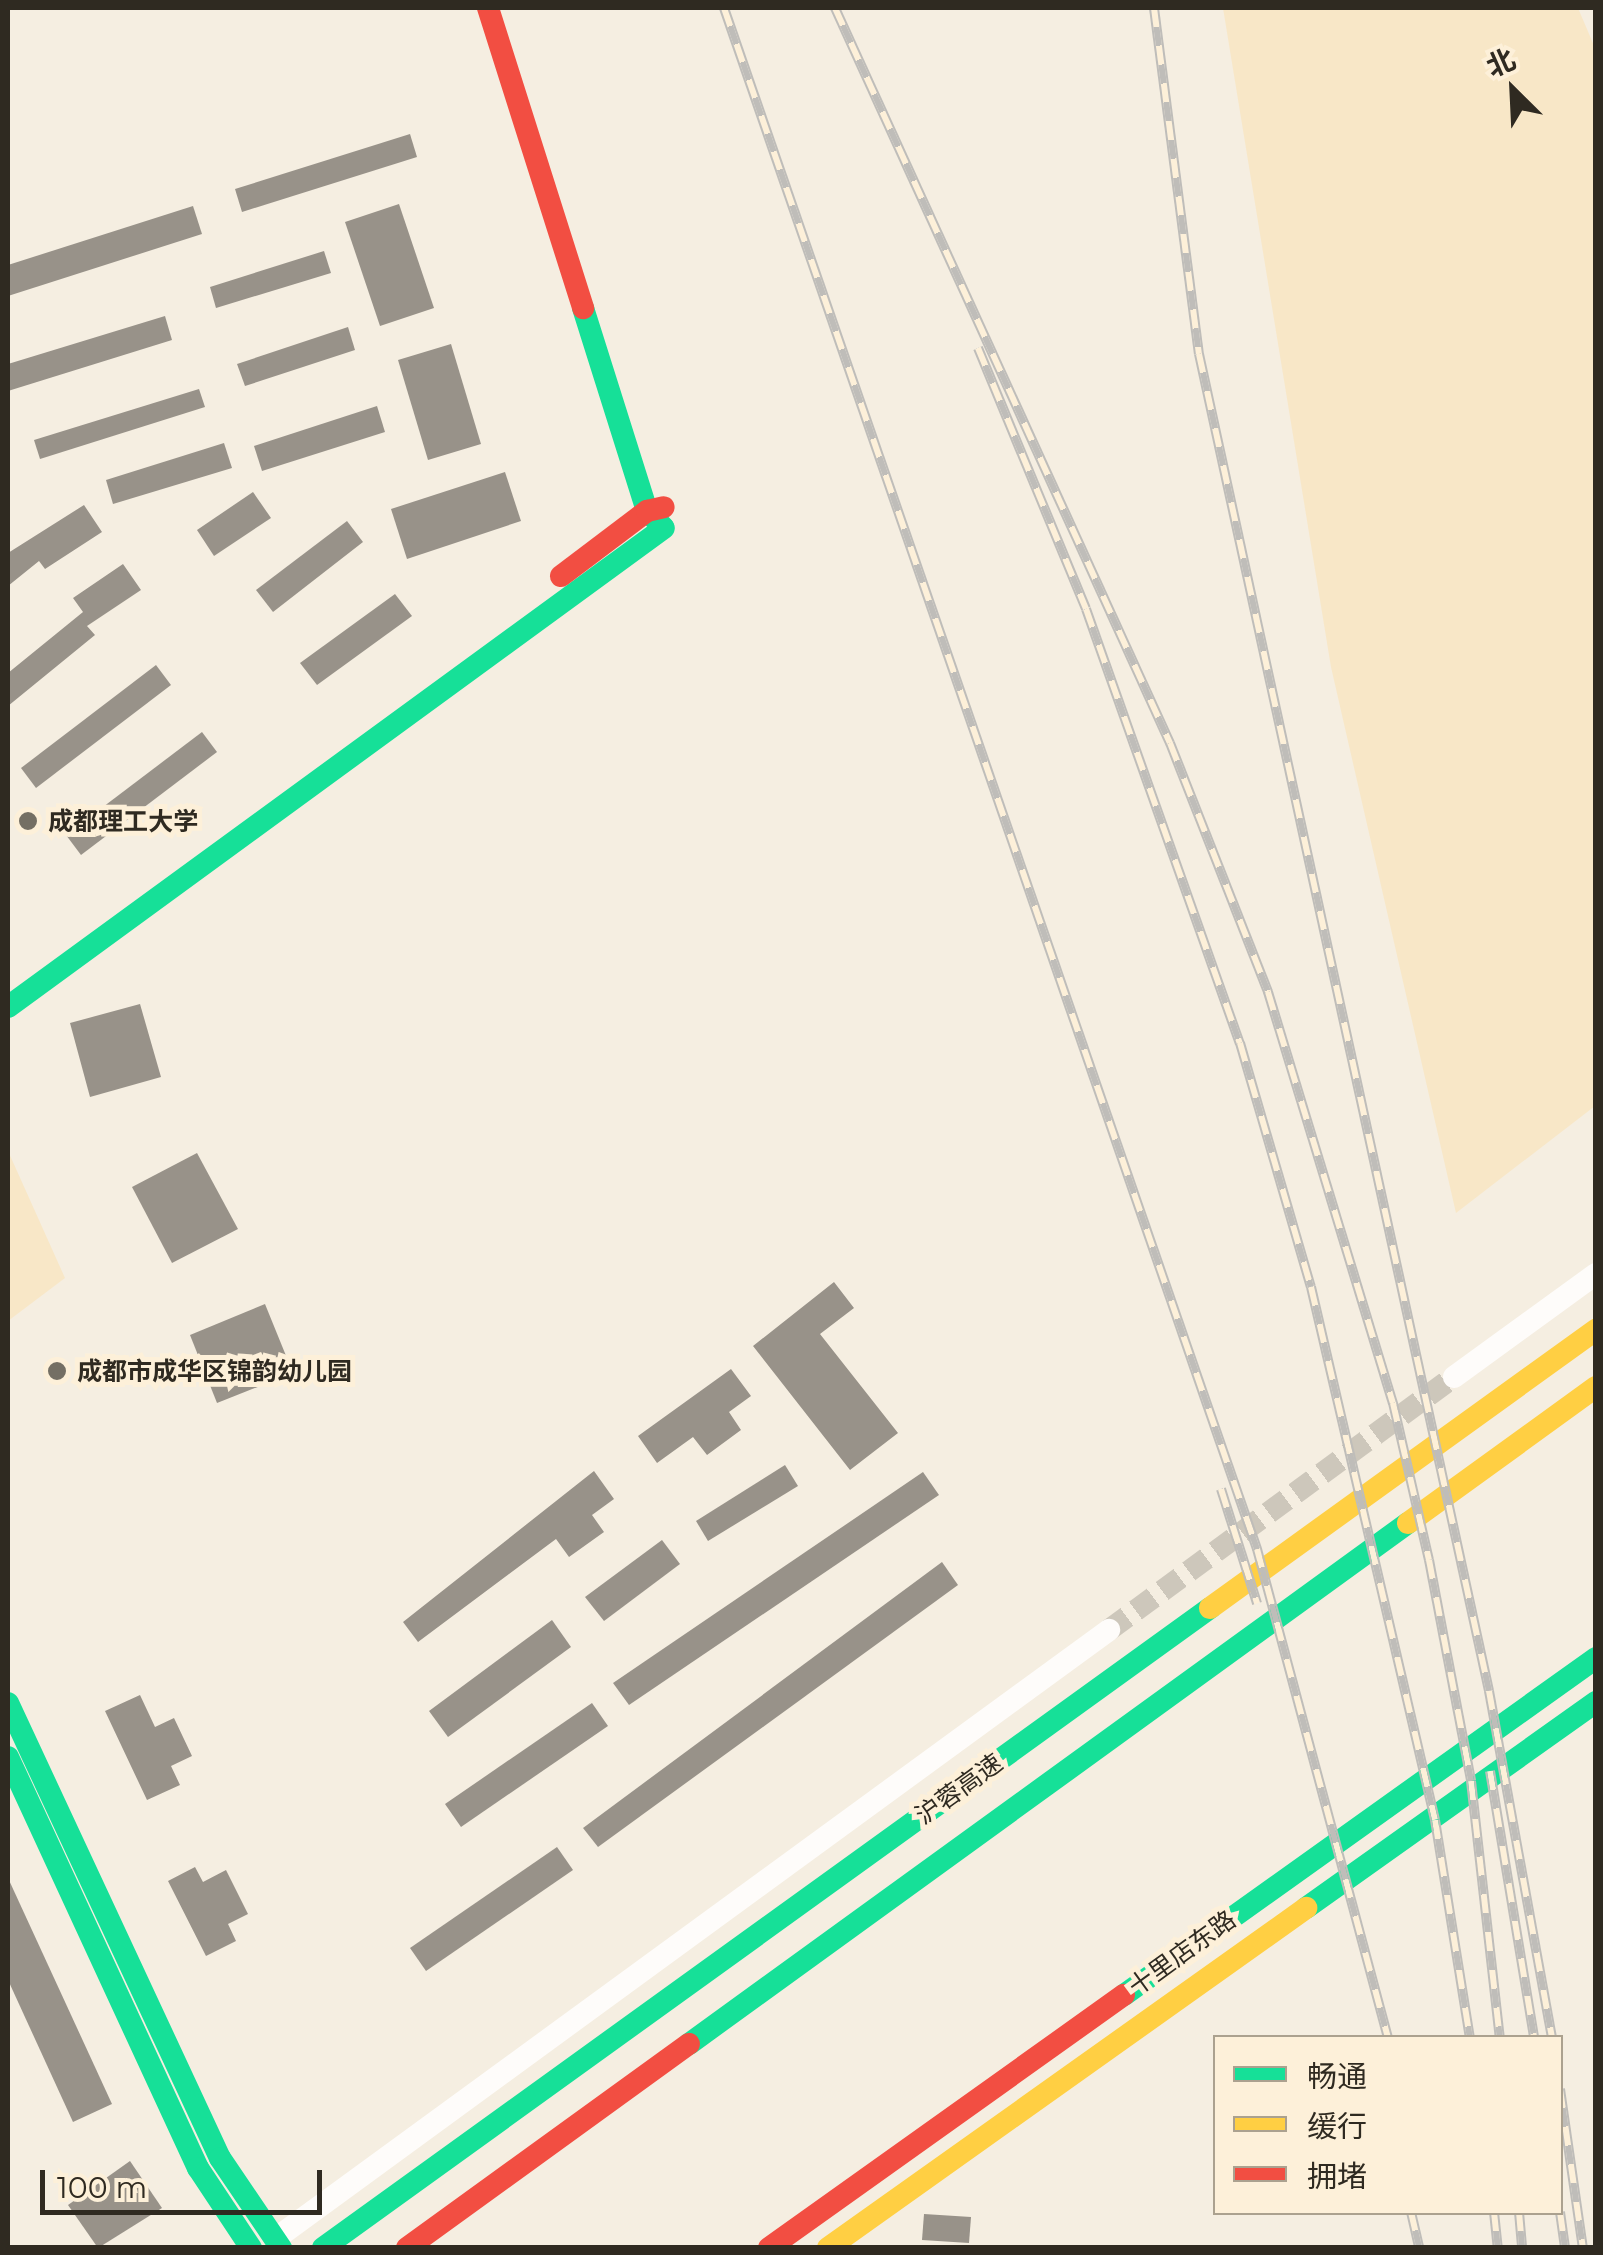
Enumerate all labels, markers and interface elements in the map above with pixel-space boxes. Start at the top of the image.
north arrow [1463,40,1563,140]
text: 北 [1481,41,1521,84]
place label: 成都理工大学 [48,806,198,836]
marker: 成都理工大学 [17,810,39,832]
place label: 成都市成华区锦韵幼儿园 [77,1356,352,1386]
marker: 成都市成华区锦韵幼儿园 [46,1360,68,1382]
street label: 沪蓉高速 [910,1747,1008,1831]
street label: 十里店东路 [1123,1904,1241,2002]
legend [1213,2035,1563,2215]
text: 畅通 [1307,2058,1367,2095]
text: 缓行 [1307,2108,1367,2145]
scale bar [45,2150,328,2212]
text: 拥堵 [1307,2158,1367,2195]
text: 100 m [57,2169,147,2206]

